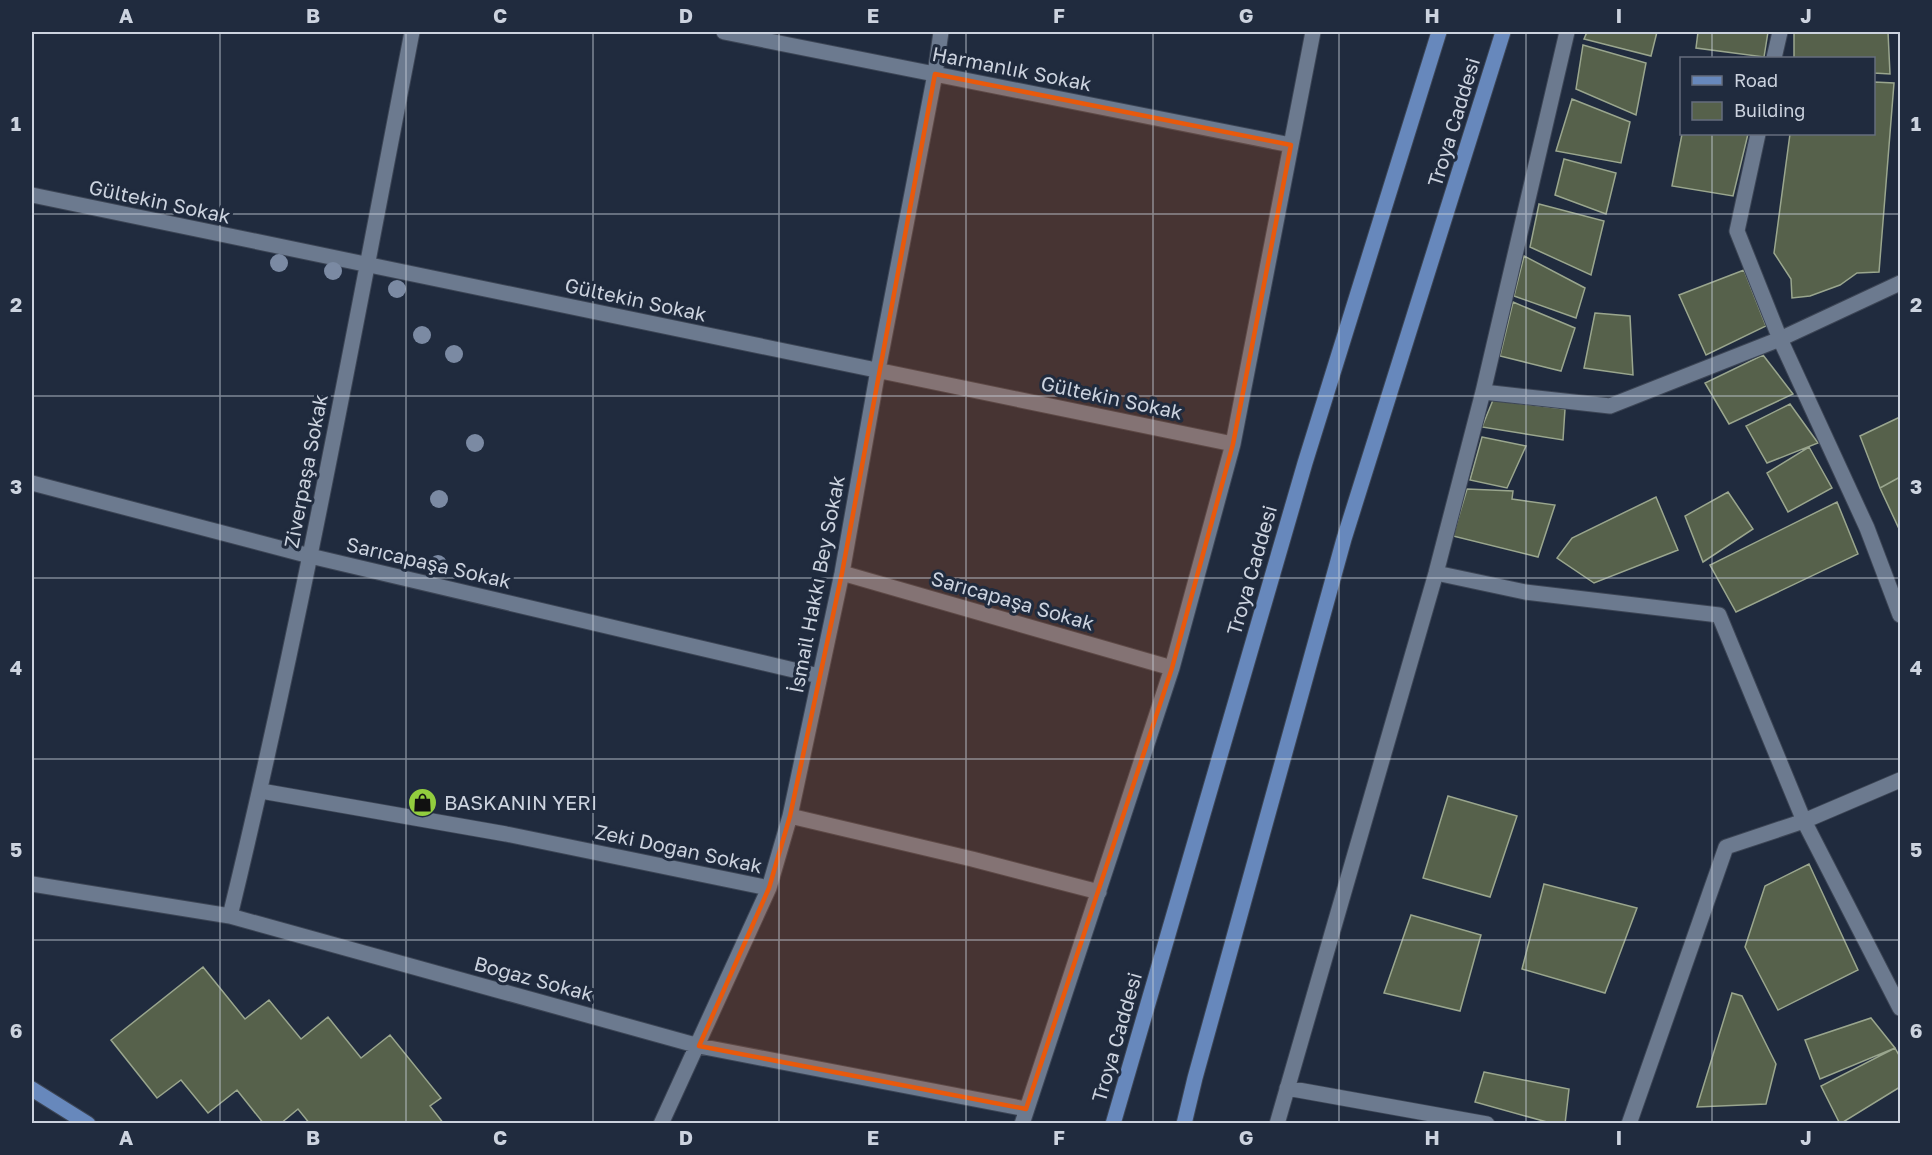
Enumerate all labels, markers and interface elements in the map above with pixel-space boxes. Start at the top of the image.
text: A [119,3,133,27]
text: B [306,3,320,27]
text: C [493,3,507,27]
text: D [679,3,693,27]
text: E [867,3,879,27]
text: F [1053,3,1065,27]
text: G [1239,3,1253,27]
text: H [1424,3,1440,27]
text: I [1616,3,1622,27]
text: J [1800,3,1812,27]
street label: Harmanlık Sokak [930,41,1094,95]
street label: Troya Caddesi [1422,55,1484,189]
legend [1680,57,1875,135]
text: Road [1734,69,1778,91]
text: Building [1734,99,1805,121]
text: 1 [11,111,21,135]
text: 1 [1911,111,1921,135]
street label: Gültekin Sokak [87,174,233,228]
street label: Gültekin Sokak [563,272,709,326]
text: 2 [10,292,22,316]
text: 2 [1910,292,1922,316]
street label: Gültekin Sokak [1039,370,1185,424]
street label: Ziverpaşa Sokak [278,392,332,550]
street label: İsmail Hakkı Bey Sokak [783,473,849,695]
text: 3 [10,474,22,498]
text: 3 [1910,474,1922,498]
street label: Troya Caddesi [1221,502,1281,638]
street label: Sarıcapaşa Sokak [344,531,514,593]
street label: Sarıcapaşa Sokak [929,565,1097,635]
text: 4 [10,655,22,679]
text: 4 [1910,655,1922,679]
shop icon: BASKANIN YERI [407,786,439,818]
place label: BASKANIN YERI [444,790,597,814]
street label: Zeki Doğan Sokak [593,819,765,877]
text: 5 [10,837,22,861]
text: 5 [1910,837,1922,861]
street label: Boğaz Sokak [472,951,596,1005]
street label: Troya Caddesi [1086,969,1146,1105]
text: 6 [10,1018,22,1042]
text: 6 [1910,1018,1922,1042]
text: A [119,1125,133,1149]
text: B [306,1125,320,1149]
text: C [493,1125,507,1149]
text: D [679,1125,693,1149]
text: E [867,1125,879,1149]
text: F [1053,1125,1065,1149]
text: G [1239,1125,1253,1149]
text: H [1424,1125,1440,1149]
text: I [1616,1125,1622,1149]
text: J [1800,1125,1812,1149]

